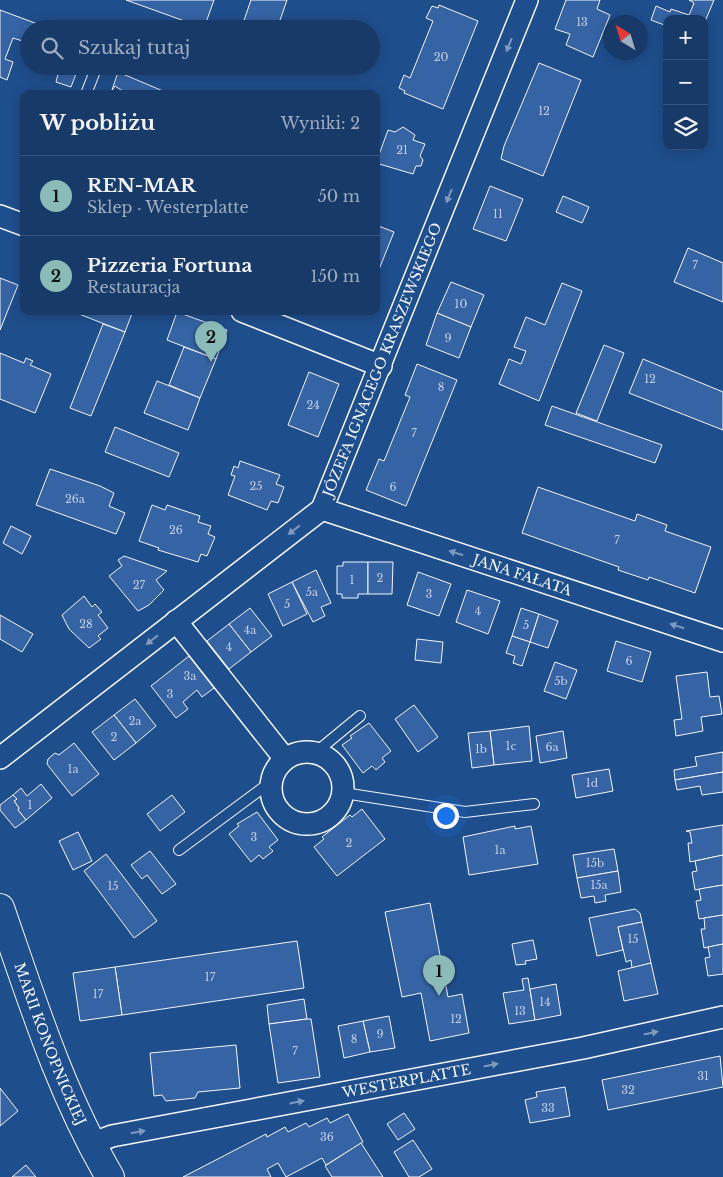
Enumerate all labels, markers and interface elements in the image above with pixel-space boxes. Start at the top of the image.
house number: 13 [576,15,588,29]
north arrow [603,15,648,60]
map controls [663,15,708,150]
button: + [663,15,708,60]
search box [20,20,380,75]
icon: search [38,34,66,62]
text: Szukaj tutaj [78,36,190,59]
one-way arrow [505,38,513,53]
house number: 20 [434,50,448,64]
button: − [663,60,708,105]
house number: 12 [538,104,550,118]
button: layers [663,105,708,150]
text: W pobliżu [40,110,155,136]
text: Wyniki: 2 [281,113,360,133]
house number: 21 [396,143,408,157]
text: REN-MAR [87,174,196,197]
text: 1 [53,186,59,206]
text: 50 m [318,186,360,206]
one-way arrow [445,189,453,204]
text: Sklep · Westerplatte [87,197,249,217]
house number: 11 [493,207,503,221]
street label: JÓZEFA IGNACEGO KRASZEWSKIEGO [318,220,445,501]
text: Pizzeria Fortuna [87,254,252,277]
house number: 7 [692,258,698,272]
text: 2 [51,266,61,286]
text: 150 m [311,266,360,286]
text: Restauracja [87,277,180,297]
house number: 10 [455,297,468,311]
pin: 2 [195,321,227,362]
house number: 9 [444,331,452,345]
house number: 12 [644,372,656,386]
house number: 8 [438,380,444,394]
house number: 24 [306,398,320,412]
house number: 7 [411,426,417,440]
house number: 25 [249,479,263,493]
house number: 6 [389,480,397,494]
house number: 26a [65,492,86,506]
house number: 26 [169,523,183,537]
one-way arrow [288,525,301,536]
house number: 7 [614,533,620,547]
one-way arrow [448,549,463,557]
street label: JANA FAŁATA [469,550,574,600]
house number: 2 [377,571,384,585]
house number: 1 [350,573,355,587]
house number: 27 [133,578,146,592]
house number: 5a [306,585,319,599]
house number: 3 [426,587,433,601]
house number: 5 [284,597,290,611]
house number: 4 [475,604,481,618]
house number: 28 [79,617,93,631]
house number: 5 [523,618,529,632]
one-way arrow [669,622,684,629]
house number: 4a [244,623,257,637]
one-way arrow [145,635,158,646]
house number: 4 [226,640,232,654]
house number: 6 [625,654,633,668]
house number: 3a [184,669,197,683]
house number: 5b [554,674,568,688]
house number: 3 [167,687,174,701]
house number: 2a [129,714,142,728]
house number: 2 [111,730,118,744]
house number: 1c [506,739,516,753]
house number: 6a [545,740,559,754]
house number: 1b [475,742,487,756]
house number: 1a [68,762,79,776]
house number: 1d [586,776,599,790]
house number: 1 [28,798,33,812]
your location [433,803,459,829]
house number: 3 [251,830,258,844]
house number: 2 [346,836,353,850]
house number: 1a [495,843,506,857]
house number: 15b [586,856,604,870]
house number: 15a [590,878,609,892]
house number: 15 [107,879,119,893]
house number: 15 [627,932,639,946]
pin: 1 [423,955,455,996]
street label: MARII KONOPNICKIEJ [10,960,90,1128]
house number: 17 [205,970,216,984]
house number: 17 [93,987,104,1001]
house number: 14 [539,995,551,1009]
house number: 13 [514,1004,526,1018]
house number: 12 [450,1012,462,1026]
house number: 9 [376,1027,384,1041]
one-way arrow [643,1029,658,1037]
house number: 8 [351,1032,357,1046]
house number: 7 [292,1044,298,1058]
street label: WESTERPLATTE [340,1060,472,1102]
one-way arrow [484,1061,499,1069]
house number: 31 [697,1069,709,1083]
house number: 32 [621,1083,635,1097]
one-way arrow [290,1098,305,1106]
house number: 33 [541,1101,555,1115]
one-way arrow [130,1128,146,1136]
house number: 36 [320,1130,334,1144]

